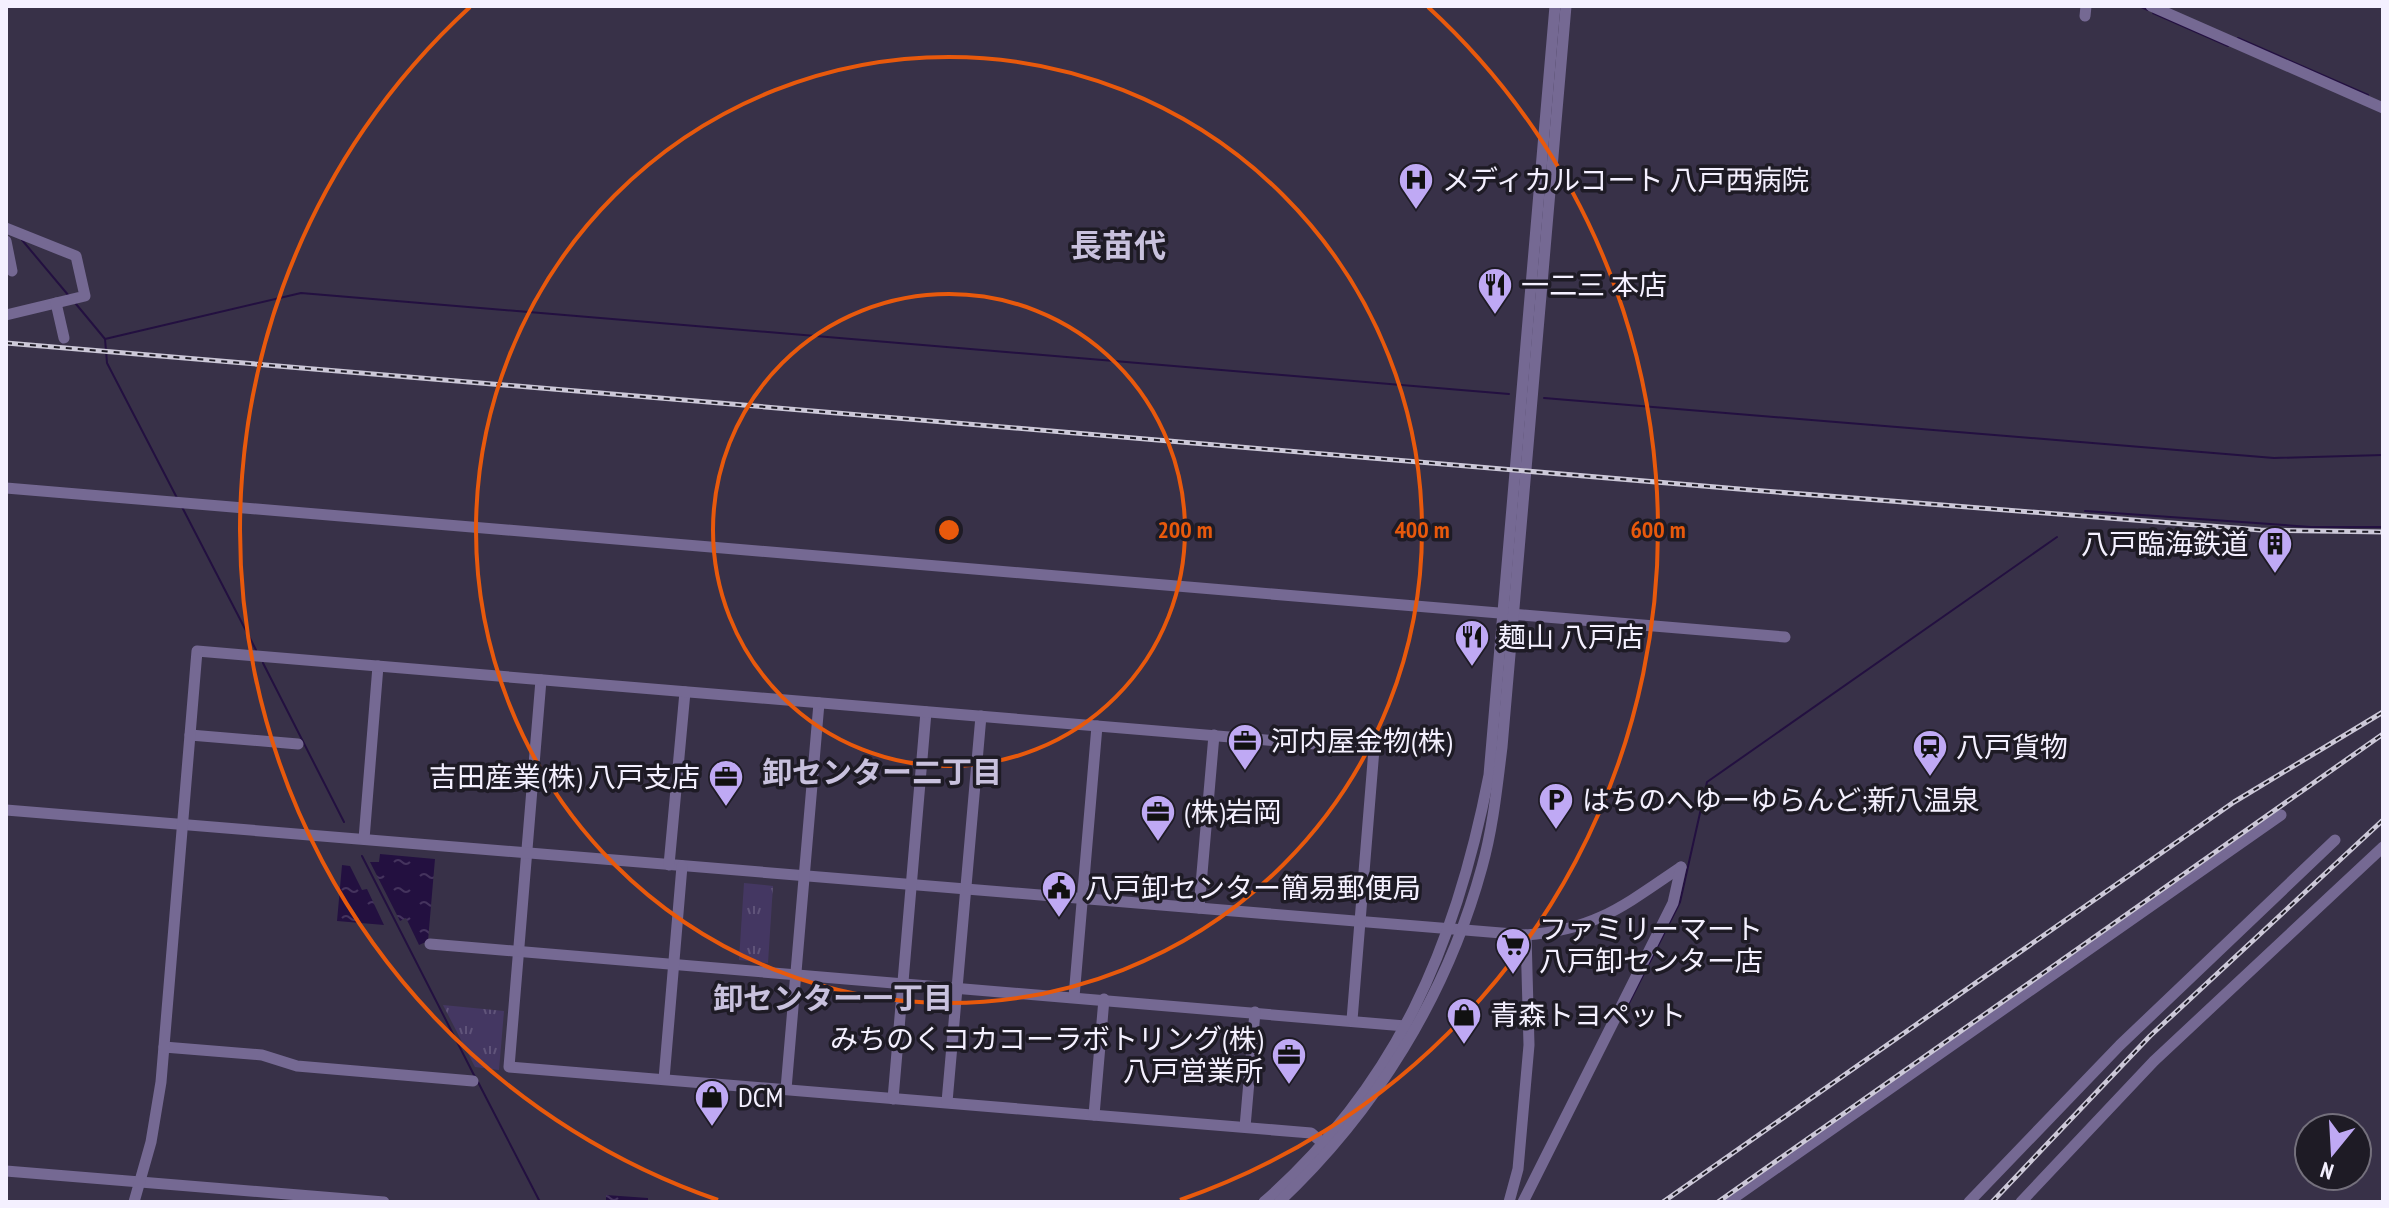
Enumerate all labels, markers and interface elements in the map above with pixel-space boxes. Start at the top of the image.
hospital icon: メディカルコート 八戸西病院 [1397,161,1435,211]
place label: メディカルコート 八戸西病院 [1442,161,1809,198]
district label: 長苗代 [1070,224,1166,266]
restaurant icon: 一二三 本店 [1476,266,1514,316]
place label: 一二三 本店 [1521,266,1667,303]
text: 200 m [1157,514,1213,545]
text: 400 m [1394,514,1450,545]
text: 600 m [1630,514,1686,545]
centre of rings [935,516,963,544]
place label: 八戸臨海鉄道 [2081,525,2249,562]
building icon: 八戸臨海鉄道 [2256,525,2294,575]
restaurant icon: 麺山 八戸店 [1453,618,1491,668]
place label: 麺山 八戸店 [1498,618,1644,655]
office icon: 河内屋金物(株) [1226,722,1264,772]
place label: 河内屋金物(株) [1271,722,1453,759]
station icon: 八戸貨物 [1911,728,1949,778]
place label: 八戸貨物 [1956,728,2068,765]
district label: 卸センター二丁目 [762,752,1002,791]
place label: 吉田産業(株) 八戸支店 [429,758,700,795]
office icon: 吉田産業(株) 八戸支店 [707,758,745,808]
parking icon: はちのへゆーゆらんど;新八温泉 [1537,781,1575,831]
place label: はちのへゆーゆらんど;新八温泉 [1582,781,1979,818]
office icon: (株)岩岡 [1139,793,1177,843]
place label: (株)岩岡 [1184,793,1281,830]
public building icon: 八戸卸センター簡易郵便局 [1040,869,1078,919]
place label: 八戸卸センター簡易郵便局 [1085,869,1421,906]
place label: ファミリーマート 八戸卸センター店 [1539,910,1763,979]
supermarket icon: ファミリーマート 八戸卸センター店 [1494,926,1532,976]
district label: 卸センター一丁目 [713,978,953,1017]
shop icon: 青森トヨペット [1445,996,1483,1046]
place label: 青森トヨペット [1490,996,1686,1033]
place label: みちのくコカコーラボトリング(株) 八戸営業所 [830,1020,1263,1089]
office icon: みちのくコカコーラボトリング(株) 八戸営業所 [1270,1036,1308,1086]
shop icon: DCM [693,1078,731,1128]
place label: DCM [738,1078,783,1115]
north arrow [2293,1112,2373,1192]
text: N [2317,1156,2337,1186]

